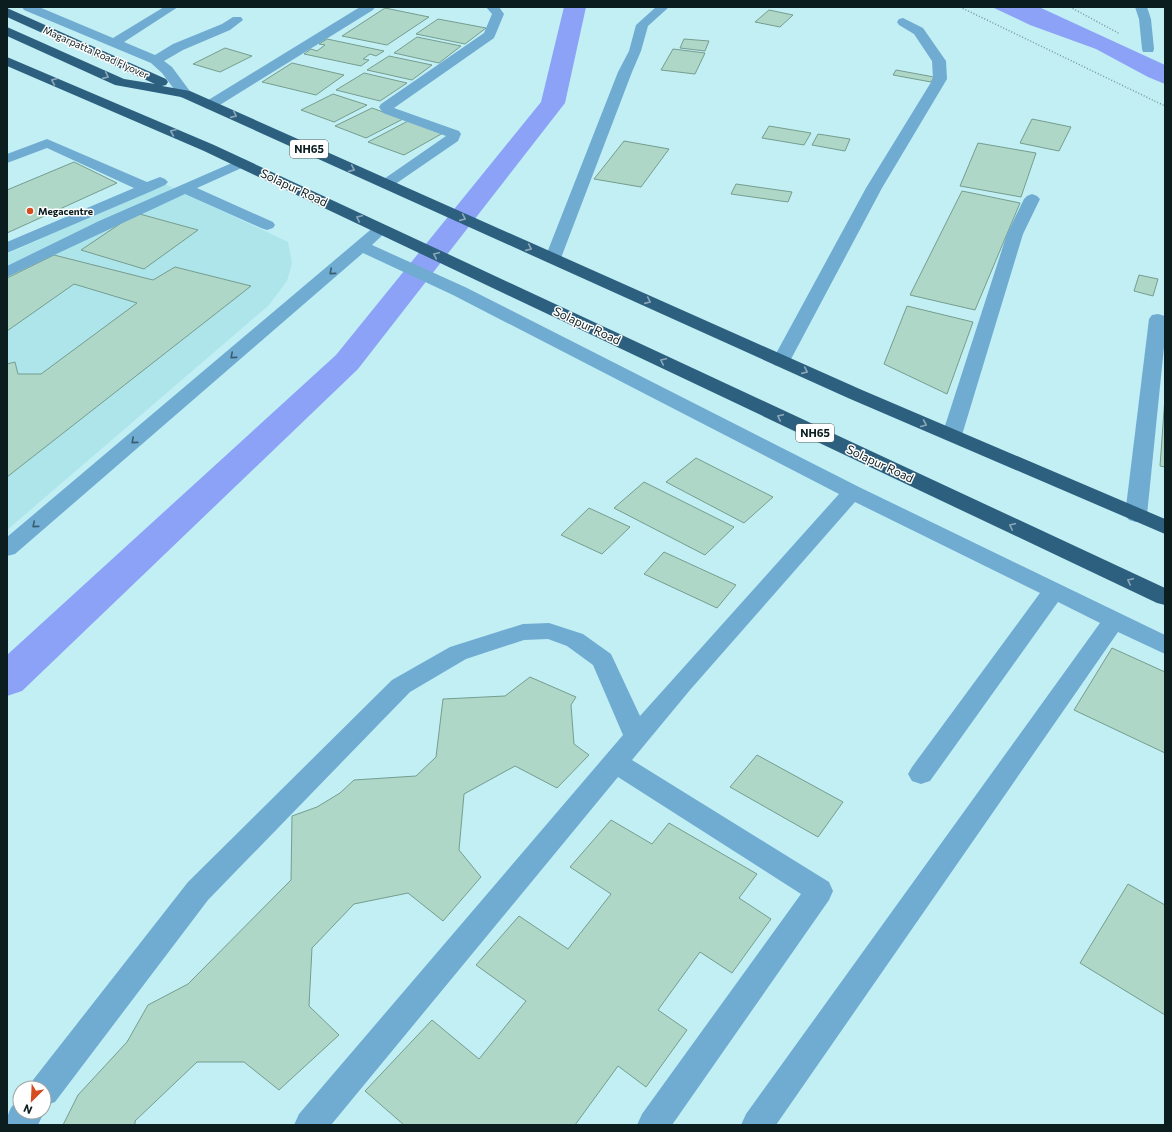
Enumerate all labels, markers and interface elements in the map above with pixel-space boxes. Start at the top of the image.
street label: Magarpatta Road Flyover [41,23,151,81]
one-way arrow [102,71,110,79]
one-way arrow [50,78,58,86]
one-way arrow [230,111,237,119]
one-way arrow [169,129,176,137]
road number: NH65 [290,140,328,158]
one-way arrow [348,164,356,172]
street label: Solapur Road [259,165,330,209]
place label: Megacentre [38,205,93,217]
marker: Megacentre [25,206,35,216]
one-way arrow [459,214,466,222]
one-way arrow [355,215,363,223]
one-way arrow [525,243,533,251]
one-way arrow [433,252,440,260]
one-way arrow [329,267,336,274]
one-way arrow [643,296,651,304]
street label: Solapur Road [552,303,623,347]
one-way arrow [230,352,238,359]
one-way arrow [659,358,666,366]
one-way arrow [801,366,808,374]
one-way arrow [777,414,784,422]
one-way arrow [920,419,927,427]
road number: NH65 [796,424,834,442]
one-way arrow [131,436,139,443]
street label: Solapur Road [845,441,916,485]
one-way arrow [33,521,40,528]
one-way arrow [1009,523,1016,531]
one-way arrow [1126,578,1134,586]
north arrow [12,1080,52,1120]
text: N [21,1102,34,1117]

